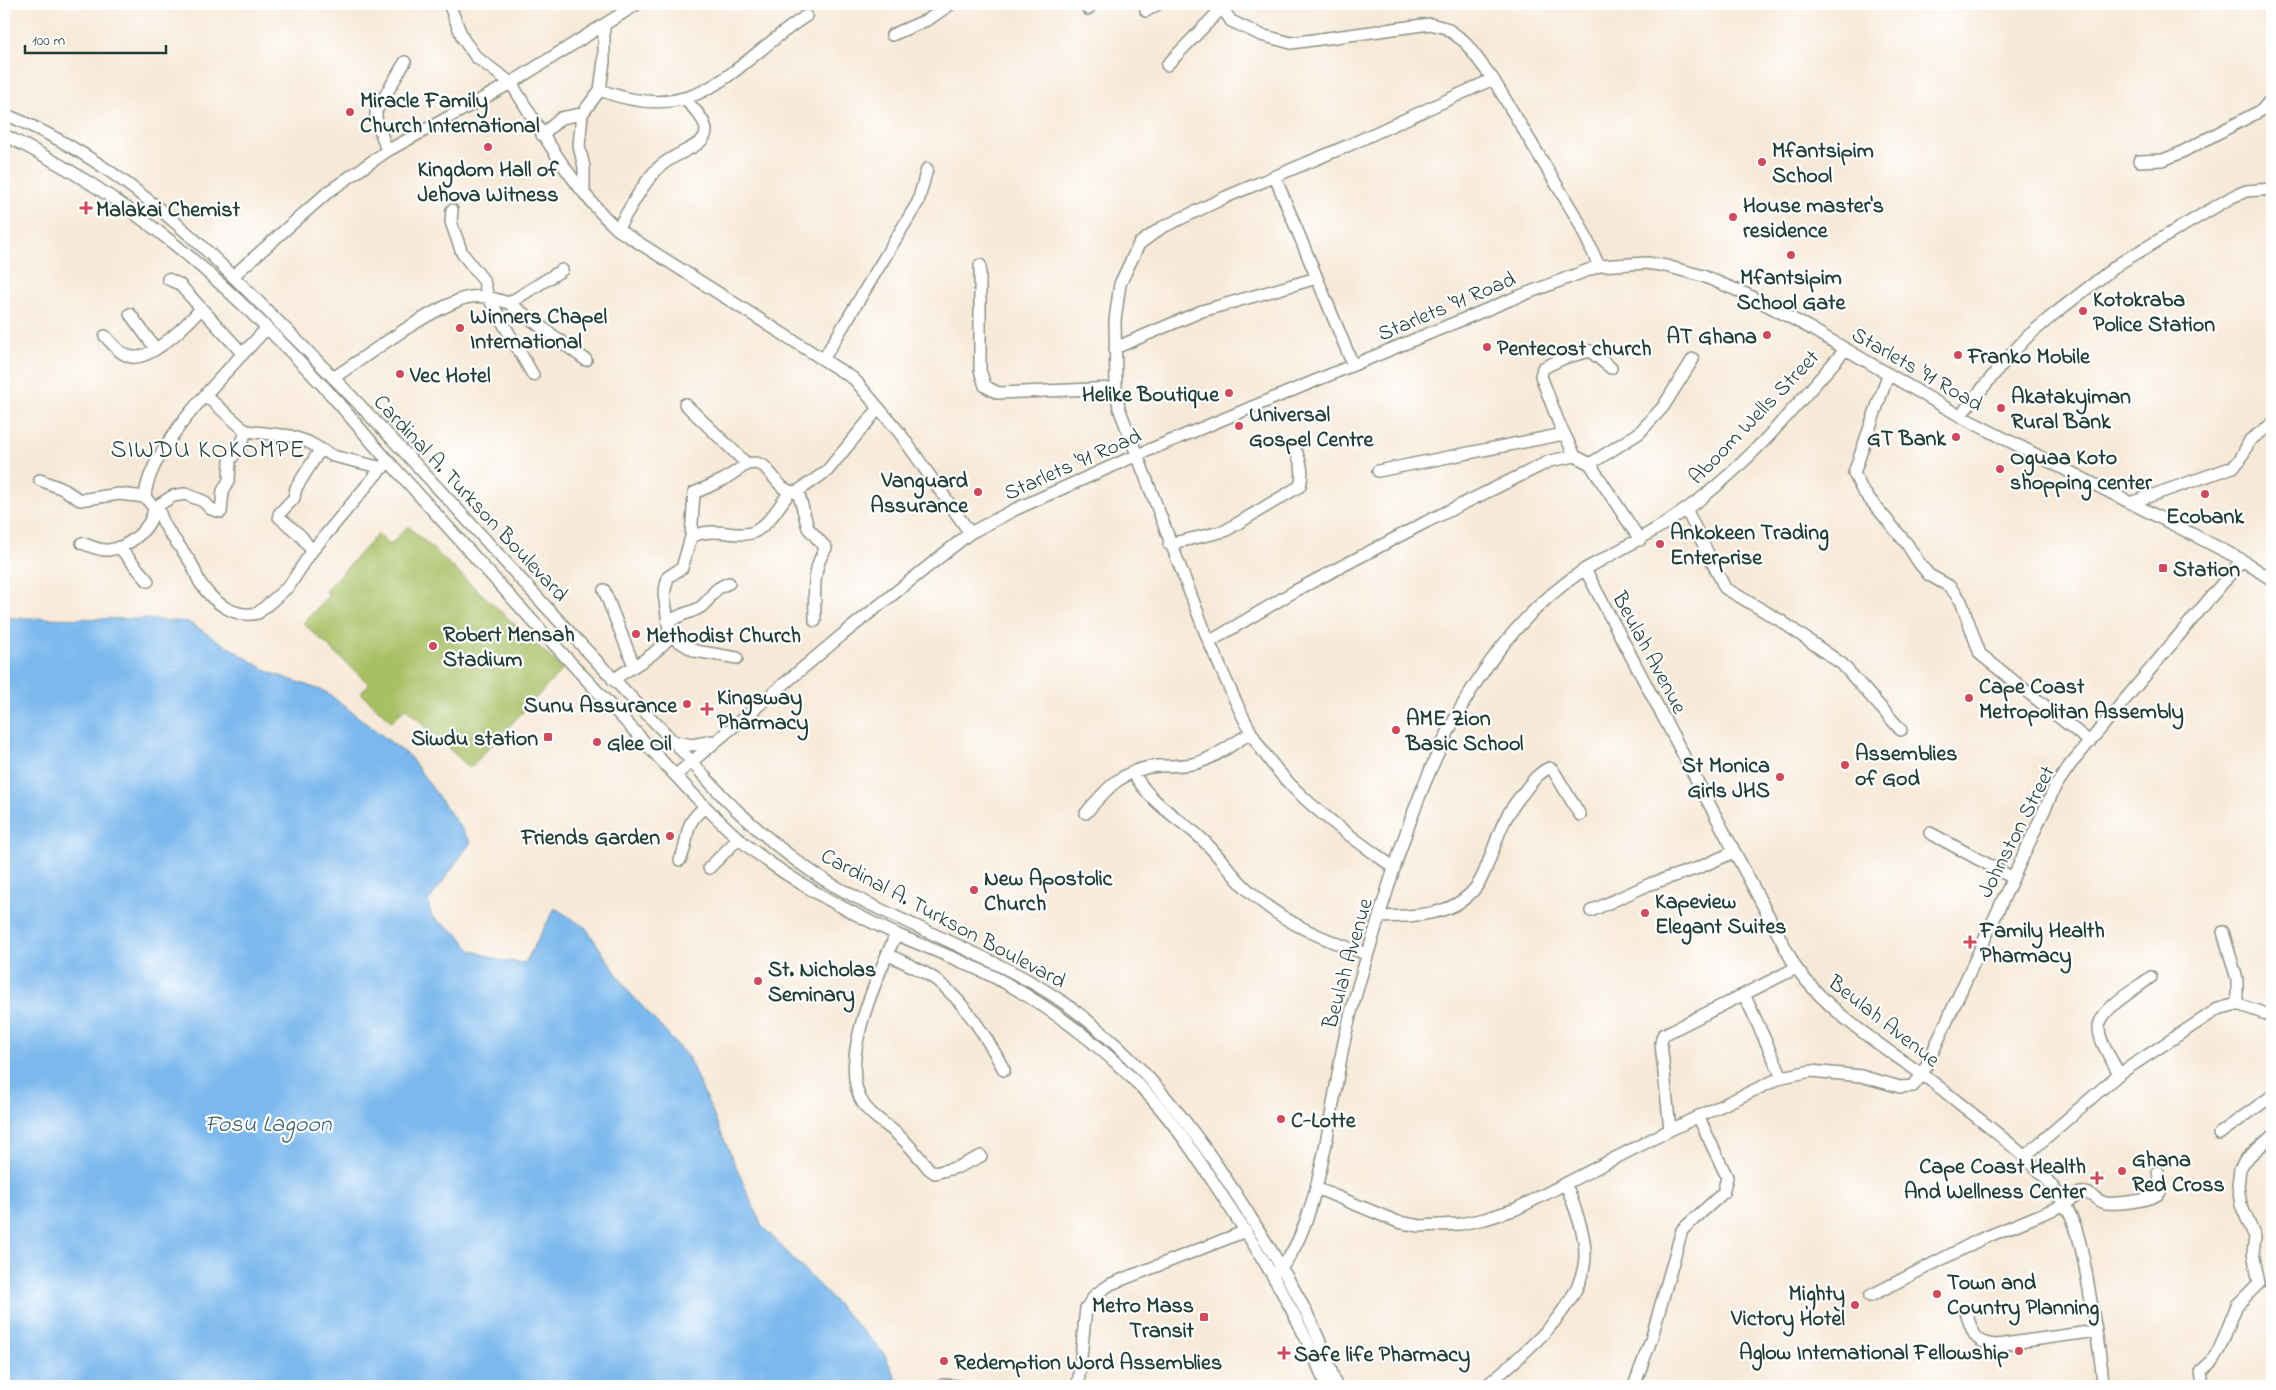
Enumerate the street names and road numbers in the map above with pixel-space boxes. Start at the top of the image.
street label: Starlets '91 Road [1373,264,1521,351]
street label: Starlets '91 Road [1845,320,1988,421]
street label: Aboom Wells Street [1682,343,1829,493]
street label: Cardinal A. Turkson Boulevard [365,388,575,610]
street label: Starlets '91 Road [1000,421,1147,510]
street label: Beulah Avenue [1602,586,1694,720]
street label: Johnston Street [1971,760,2065,904]
street label: Cardinal A. Turkson Boulevard [814,841,1071,998]
street label: Beulah Avenue [1315,895,1383,1034]
street label: Beulah Avenue [1820,968,1946,1076]

